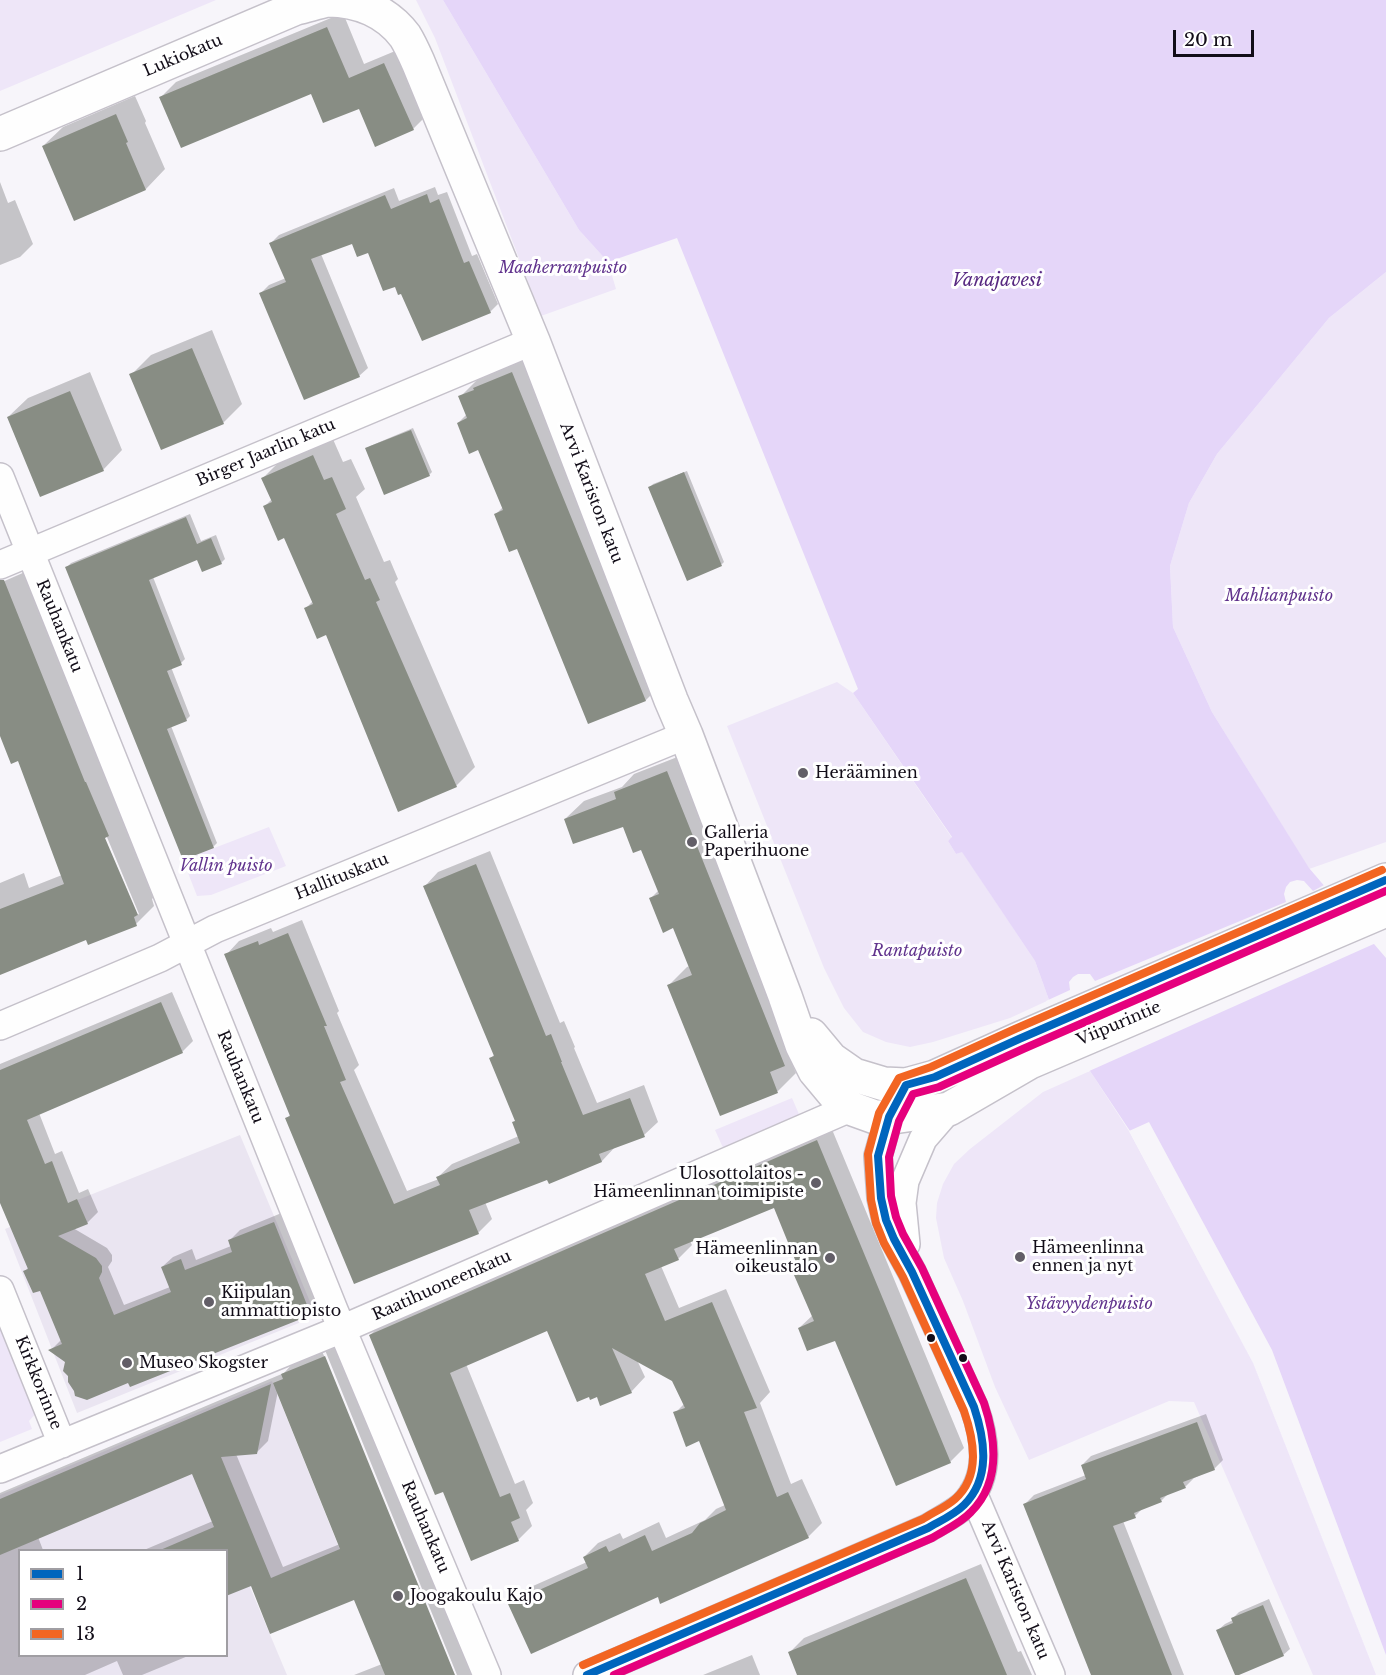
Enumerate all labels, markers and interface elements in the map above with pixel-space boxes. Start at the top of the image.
scale bar [1176,18,1257,56]
text: 20 m [1184,29,1232,51]
street label: Lukiokatu [141,31,225,81]
park label: Maaherranpuisto [499,258,627,278]
water label: Vanajavesi [952,270,1042,292]
street label: Birger Jaarlin katu [194,415,338,491]
street label: Arvi Kariston katu [555,420,627,566]
street label: Rauhankatu [32,577,86,675]
park label: Mahlianpuisto [1225,586,1333,606]
place label: Herääminen [815,763,918,783]
marker: Herääminen [796,766,810,780]
place label: Galleria Paperihuone [704,823,809,861]
marker: Galleria Paperihuone [685,835,699,849]
street label: Hallituskatu [292,850,392,904]
park label: Vallin puisto [179,856,273,876]
park label: Rantapuisto [872,941,962,961]
street label: Viipurintie [1074,998,1164,1050]
street label: Rauhankatu [213,1028,267,1126]
place label: Ulosottolaitos - Hämeenlinnan toimipiste [593,1164,804,1202]
marker: Ulosottolaitos - Hämeenlinnan toimipiste [809,1176,823,1190]
place label: Hämeenlinna ennen ja nyt [1032,1238,1144,1276]
place label: Hämeenlinnan oikeustalo [695,1239,818,1277]
street label: Raatihuoneenkatu [370,1247,514,1325]
marker: Hämeenlinna ennen ja nyt [1013,1250,1027,1264]
marker: Hämeenlinnan oikeustalo [823,1251,837,1265]
place label: Kiipulan ammattiopisto [221,1283,341,1321]
park label: Ystävyydenpuisto [1025,1294,1153,1314]
marker: Kiipulan ammattiopisto [202,1295,216,1309]
unlabelled marker [925,1332,937,1344]
street label: Kirkkorinne [10,1333,66,1433]
unlabelled marker [957,1352,969,1364]
place label: Museo Skogster [139,1353,268,1373]
marker: Museo Skogster [120,1356,134,1370]
street label: Rauhankatu [397,1478,453,1576]
street label: Arvi Kariston katu [977,1518,1053,1662]
legend [18,1549,228,1657]
text: 1 [76,1563,84,1585]
place label: Joogakoulu Kajo [410,1586,543,1606]
marker: Joogakoulu Kajo [391,1589,405,1603]
text: 2 [76,1593,87,1615]
text: 13 [76,1623,95,1645]

